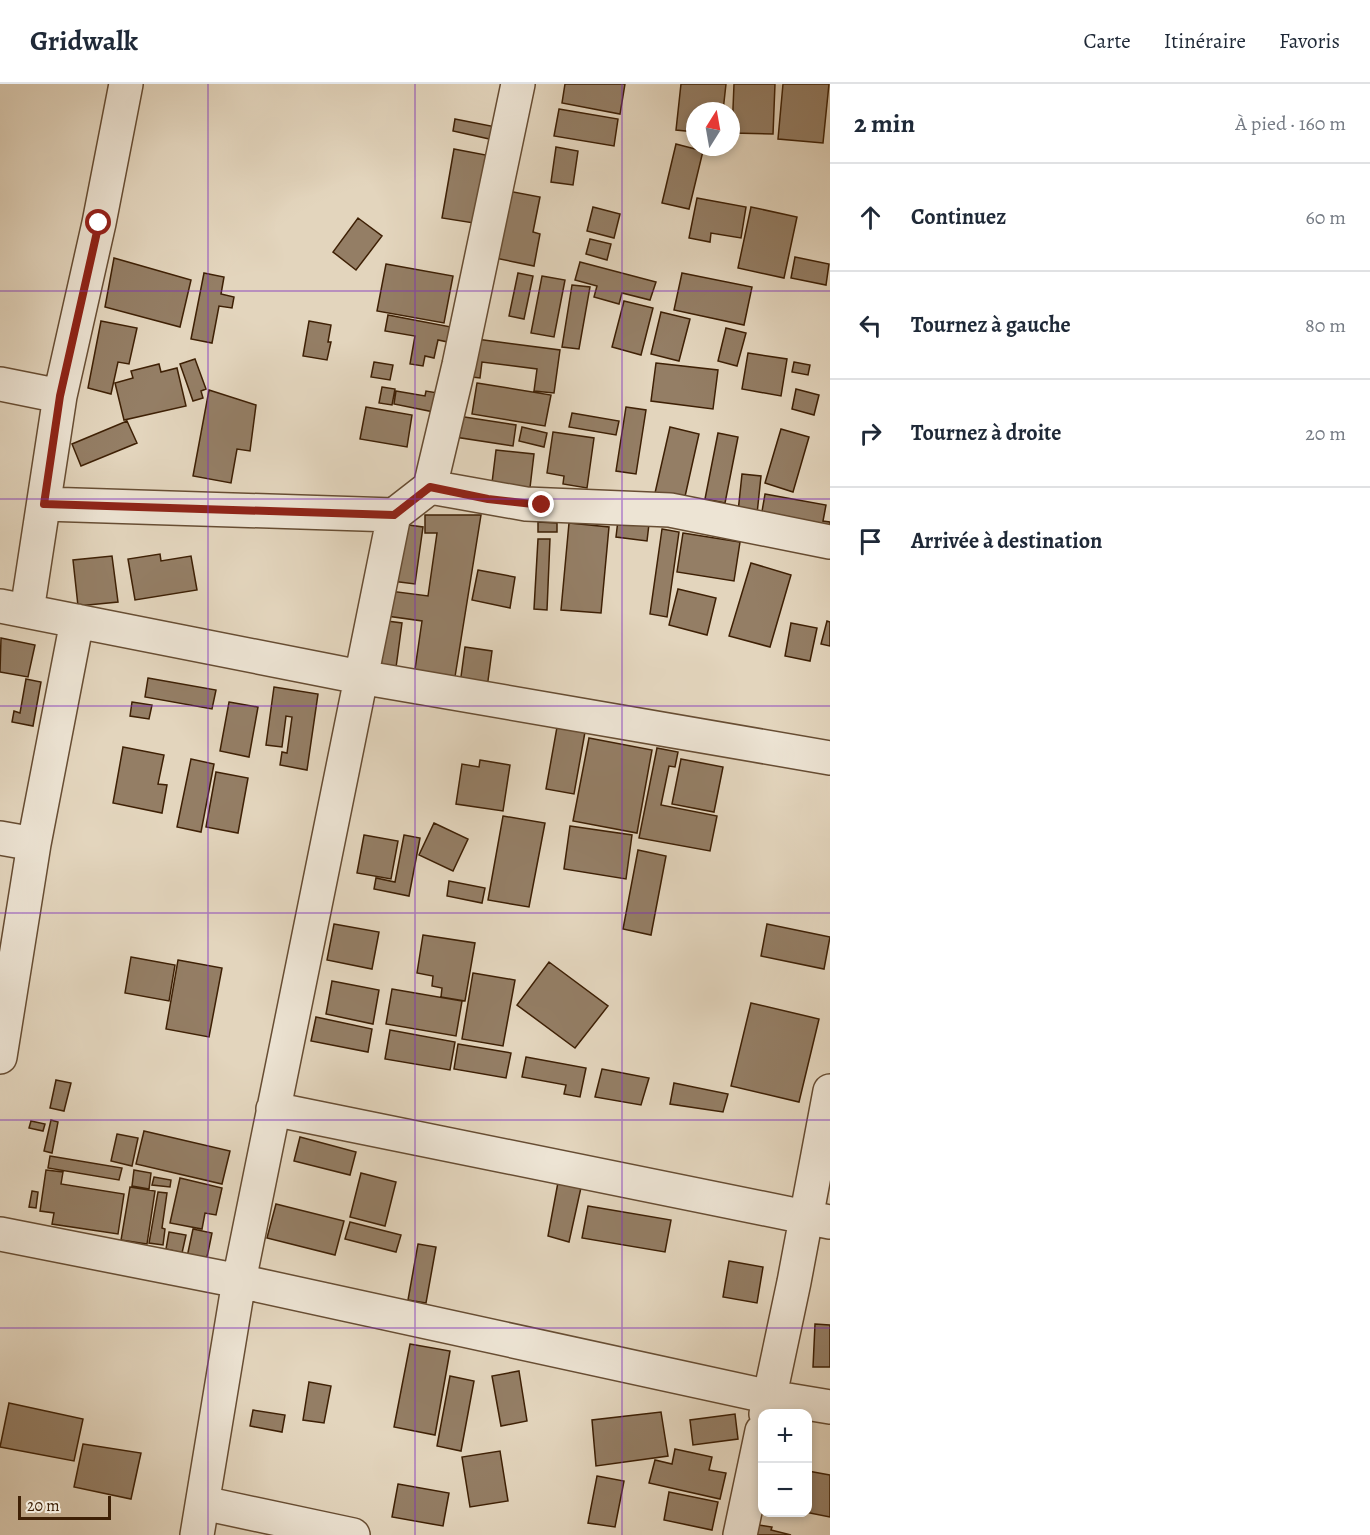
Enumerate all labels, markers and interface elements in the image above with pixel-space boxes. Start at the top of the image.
text: Gridwalk [30,22,138,60]
text: Carte [1083,27,1131,55]
text: Itinéraire [1164,27,1246,55]
text: Favoris [1279,27,1340,55]
north arrow [686,102,740,156]
text: 2 min [854,106,915,141]
text: À pied · 160 m [1235,110,1346,137]
icon: ahead [854,201,887,234]
text: Continuez [911,202,1006,232]
text: 60 m [1306,204,1346,231]
route start [85,209,111,235]
icon: left [854,309,887,342]
text: Tournez à gauche [911,310,1071,340]
text: 80 m [1305,312,1346,339]
icon: right [854,417,887,450]
text: Tournez à droite [911,418,1062,448]
text: 20 m [1305,420,1346,447]
route end [528,491,554,517]
icon: arrive [854,525,887,558]
text: Arrivée à destination [911,526,1102,556]
map controls [758,1409,812,1517]
button: + [758,1409,812,1463]
button: − [758,1463,812,1517]
scale bar [18,1493,111,1520]
text: 20 m [27,1495,60,1517]

